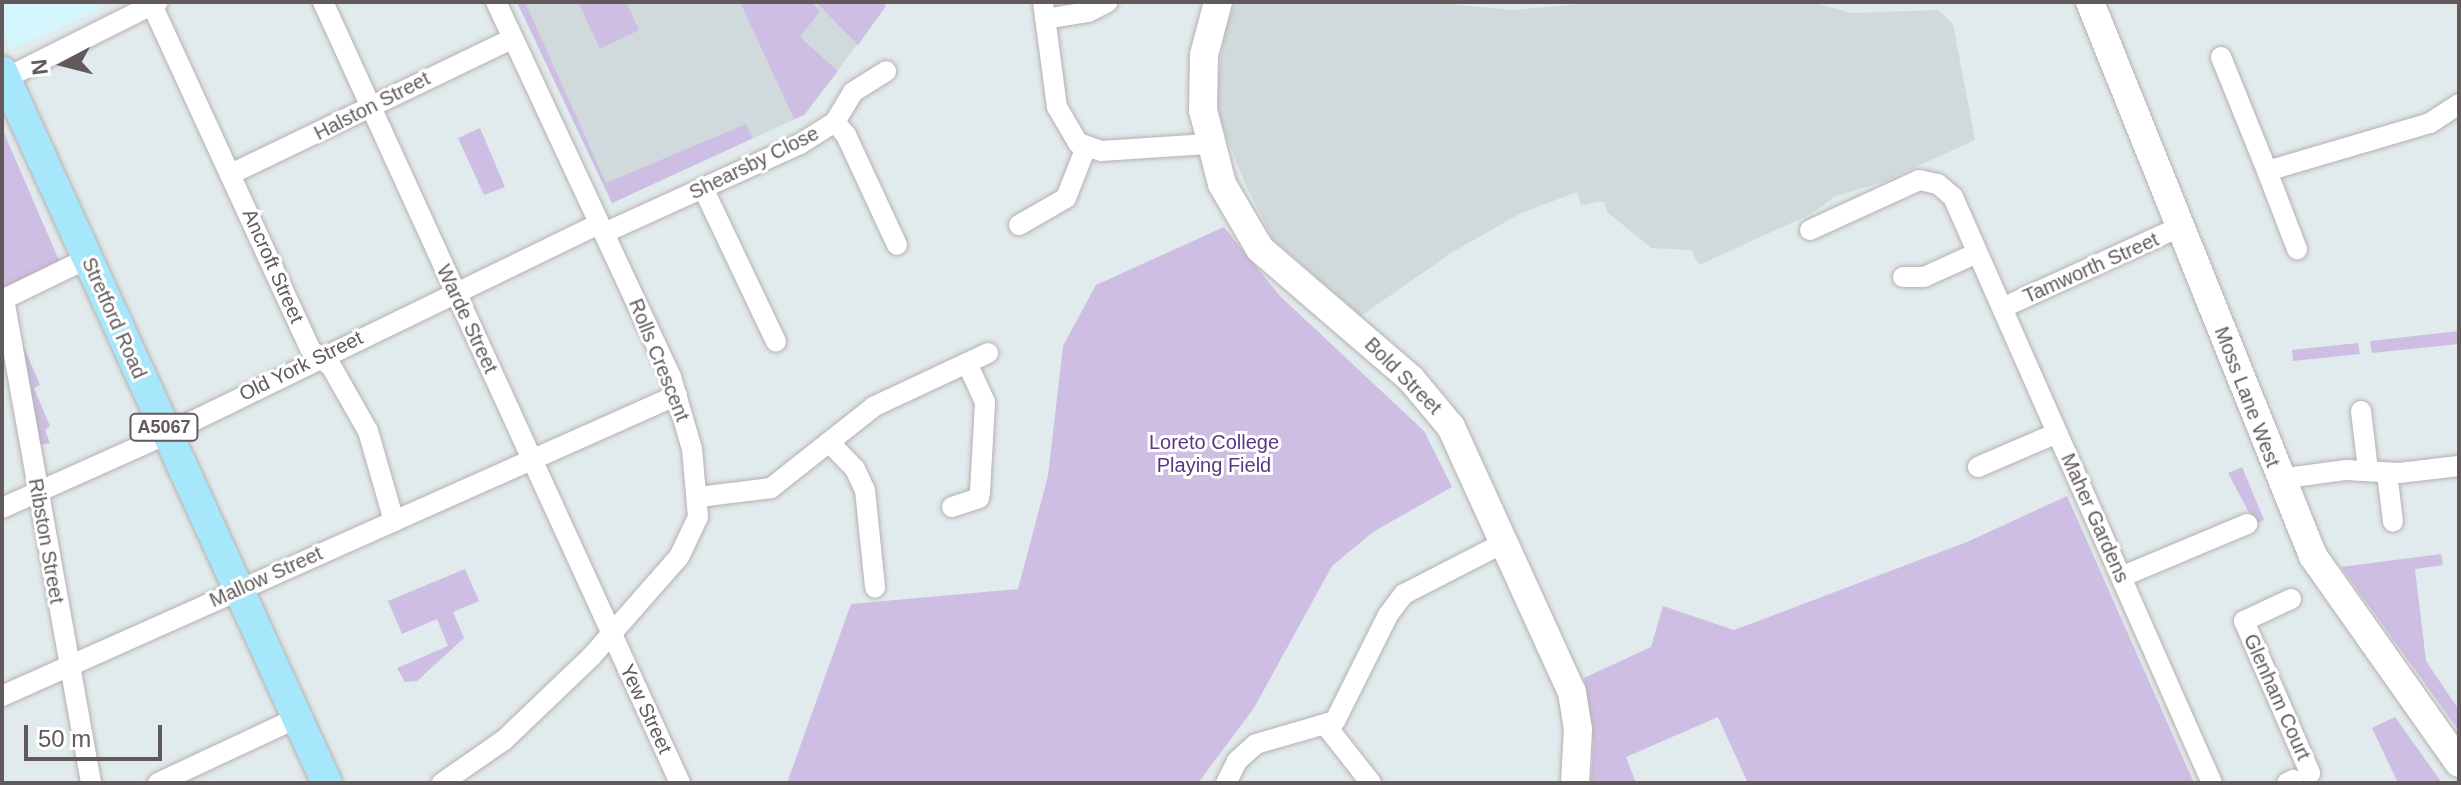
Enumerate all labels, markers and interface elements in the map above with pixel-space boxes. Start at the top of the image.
north arrow [24,24,104,104]
text: N [26,58,53,76]
street label: Halston Street [310,67,434,145]
street label: Shearsby Close [685,121,823,205]
street label: Ancroft Street [237,205,309,327]
street label: Tamworth Street [2020,227,2162,309]
street label: Stretford Road [77,254,151,382]
street label: Warde Street [431,261,503,377]
street label: Rolls Crescent [624,295,694,425]
street label: Moss Lane West [2209,323,2285,471]
street label: Old York Street [235,326,367,406]
street label: Bold Street [1360,333,1446,419]
road number: A5067 [128,413,200,441]
park label: Loreto College Playing Field [1149,431,1279,478]
street label: Maher Gardens [2056,450,2134,586]
street label: Ribston Street [23,477,69,605]
street label: Mallow Street [206,541,326,613]
street label: Glenham Court [2238,630,2316,764]
street label: Yew Street [615,660,677,758]
scale bar [28,709,166,759]
text: 50 m [38,725,91,752]

